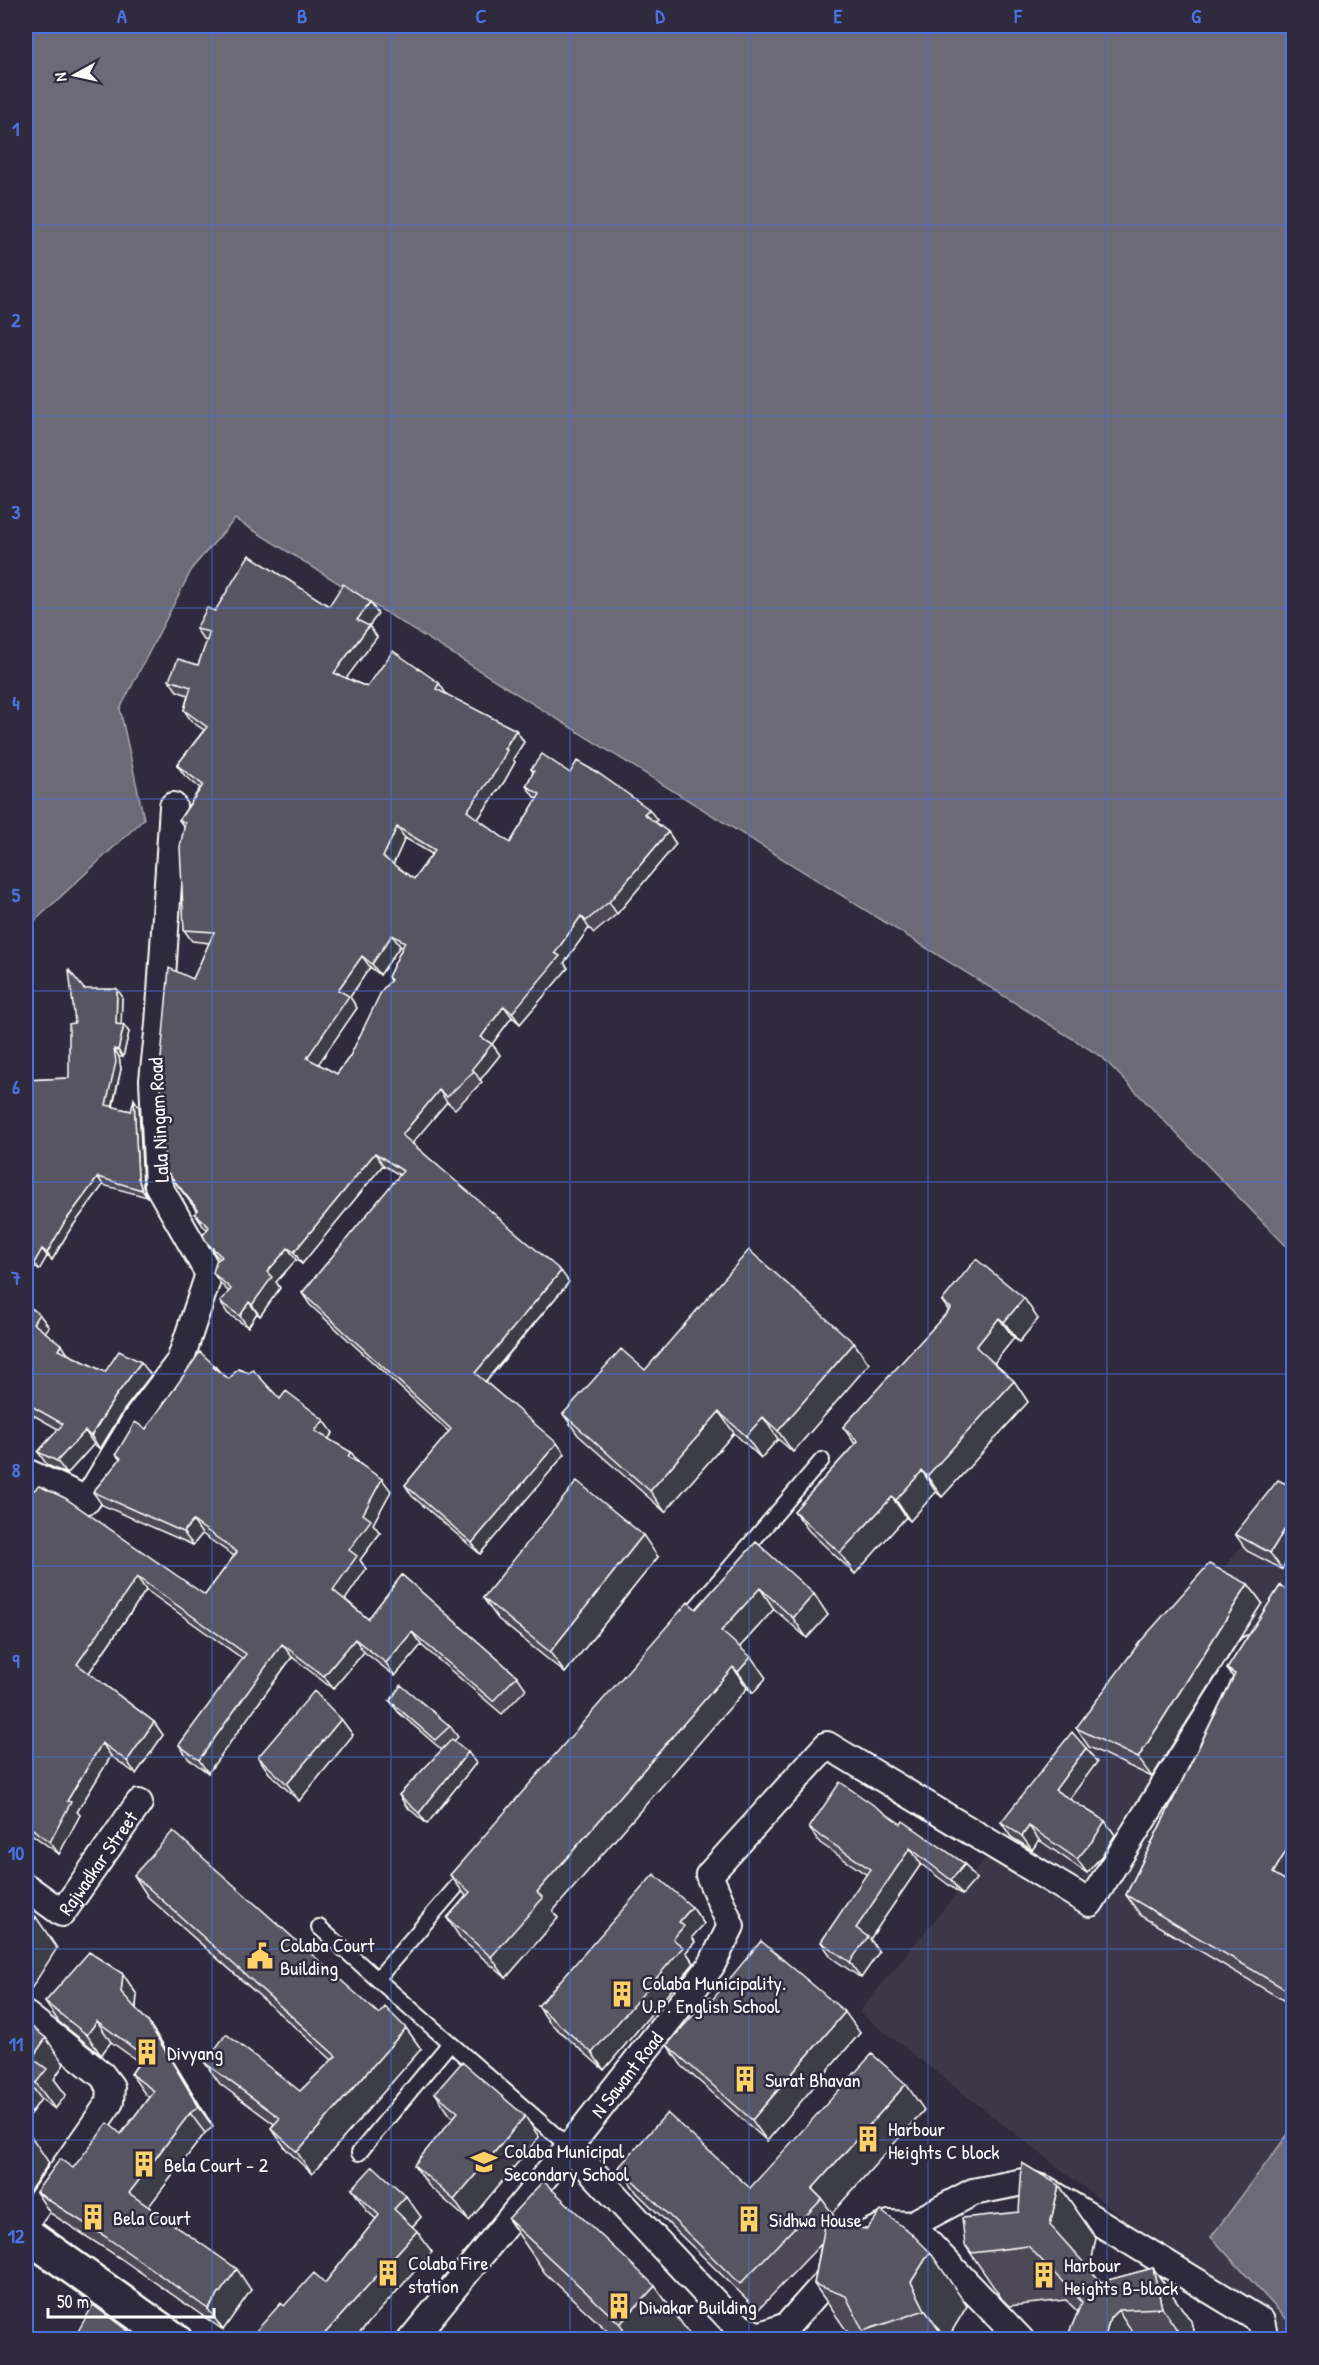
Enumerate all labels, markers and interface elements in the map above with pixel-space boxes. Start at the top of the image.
text: A [117,2,127,29]
text: B [297,2,307,29]
text: C [476,2,487,29]
text: D [655,2,665,29]
text: E [834,2,843,29]
text: F [1013,2,1023,29]
text: G [1191,2,1201,29]
north arrow [45,45,105,105]
text: N [49,71,72,83]
text: 1 [12,115,20,142]
text: 2 [11,306,21,333]
text: 3 [12,498,21,525]
text: 4 [12,689,20,716]
text: 5 [12,881,21,908]
street label: Lala Ningam Road [141,1057,175,1183]
text: 6 [12,1073,20,1100]
text: 7 [10,1264,21,1291]
text: 8 [12,1456,21,1483]
text: 9 [12,1647,20,1674]
street label: Rajwadkar Street [51,1804,144,1920]
text: 10 [8,1839,24,1866]
place label: Colaba Court Building [280,1931,376,1981]
public building icon: Colaba Court Building [245,1941,275,1971]
place label: Colaba Municipality. U.P. English School [642,1969,786,2019]
building icon: Colaba Municipality. U.P. English School [607,1979,637,2009]
street label: N Sawant Road [584,2025,669,2123]
text: 11 [9,2030,23,2057]
building icon: Divyang [132,2037,162,2067]
place label: Divyang [167,2039,223,2066]
building icon: Surat Bhavan [730,2064,760,2094]
place label: Surat Bhavan [765,2066,860,2093]
place label: Harbour Heights C block [888,2115,1000,2165]
building icon: Harbour Heights C block [853,2124,883,2154]
place label: Colaba Municipal Secondary School [504,2137,630,2187]
school or university icon: Colaba Municipal Secondary School [469,2147,499,2177]
building icon: Bela Court - 2 [129,2149,159,2179]
place label: Bela Court - 2 [164,2151,269,2178]
building icon: Bela Court [78,2202,108,2232]
place label: Bela Court [113,2204,192,2231]
building icon: Sidhwa House [734,2204,764,2234]
place label: Sidhwa House [769,2206,862,2233]
text: 12 [8,2222,25,2249]
place label: Colaba Fire station [408,2249,489,2299]
place label: Harbour Heights B-block [1064,2251,1178,2301]
building icon: Colaba Fire station [373,2258,403,2288]
building icon: Harbour Heights B-block [1029,2260,1059,2290]
scale bar [48,2281,214,2319]
text: 50 m [57,2289,89,2314]
building icon: Diwakar Building [604,2291,634,2321]
place label: Diwakar Building [639,2293,757,2320]

